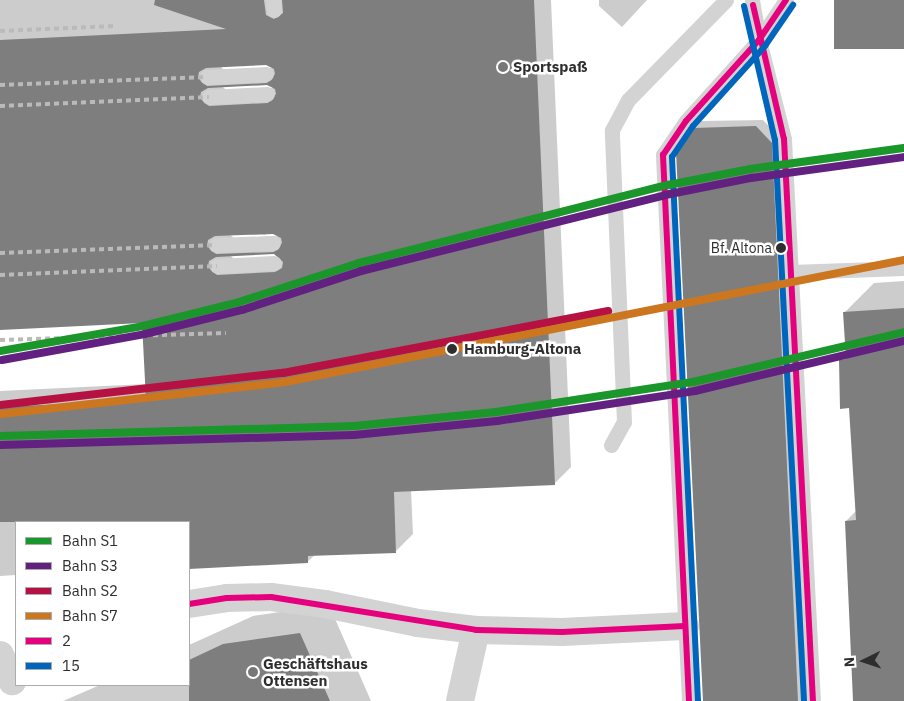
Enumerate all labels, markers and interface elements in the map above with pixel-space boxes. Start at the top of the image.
place label: Sportspaß [513,58,587,76]
marker: Sportspaß [497,61,509,73]
place label: Bf. Altona [711,240,772,256]
marker: Bf. Altona [776,243,786,253]
marker: Hamburg-Altona [443,340,461,358]
place label: Hamburg-Altona [464,340,581,358]
legend [15,521,190,686]
text: Bahn S1 [62,531,118,550]
text: Bahn S3 [62,556,118,575]
text: Bahn S2 [62,581,118,600]
text: Bahn S7 [62,606,118,625]
text: 2 [62,631,71,650]
north arrow [839,636,889,686]
place label: Geschäftshaus Ottensen [263,654,368,689]
text: 15 [62,656,80,675]
text: N [840,656,858,668]
marker: Geschäftshaus Ottensen [247,666,259,678]

